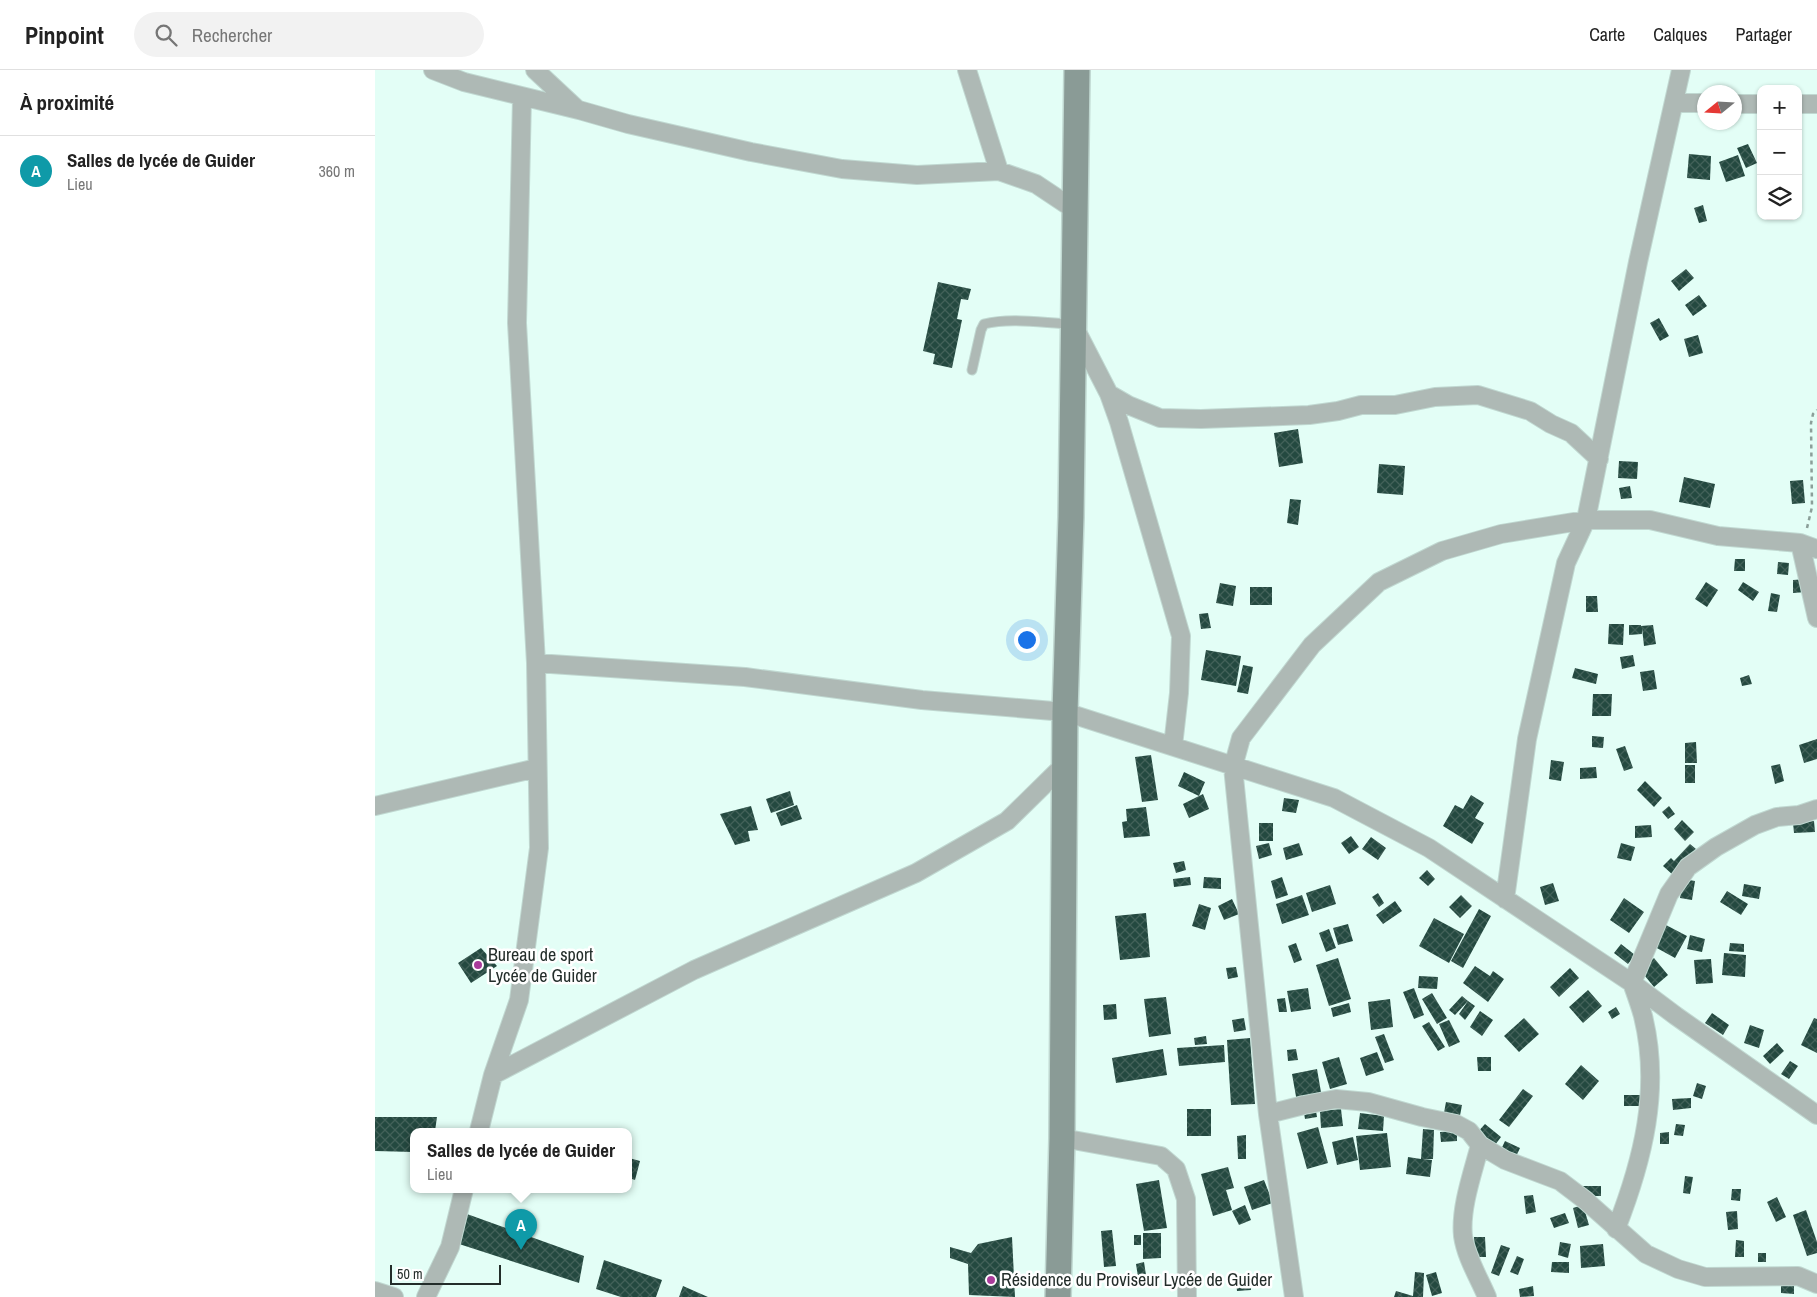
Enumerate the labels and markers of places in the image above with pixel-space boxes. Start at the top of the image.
place label: Bureau de sport Lycée de Guider [488,942,597,988]
marker: Bureau de sport Lycée de Guider [472,959,484,971]
pin: A [505,1209,537,1250]
place label: Résidence du Proviseur Lycée de Guider [1001,1267,1272,1292]
marker: Résidence du Proviseur Lycée de Guider [985,1274,997,1286]

